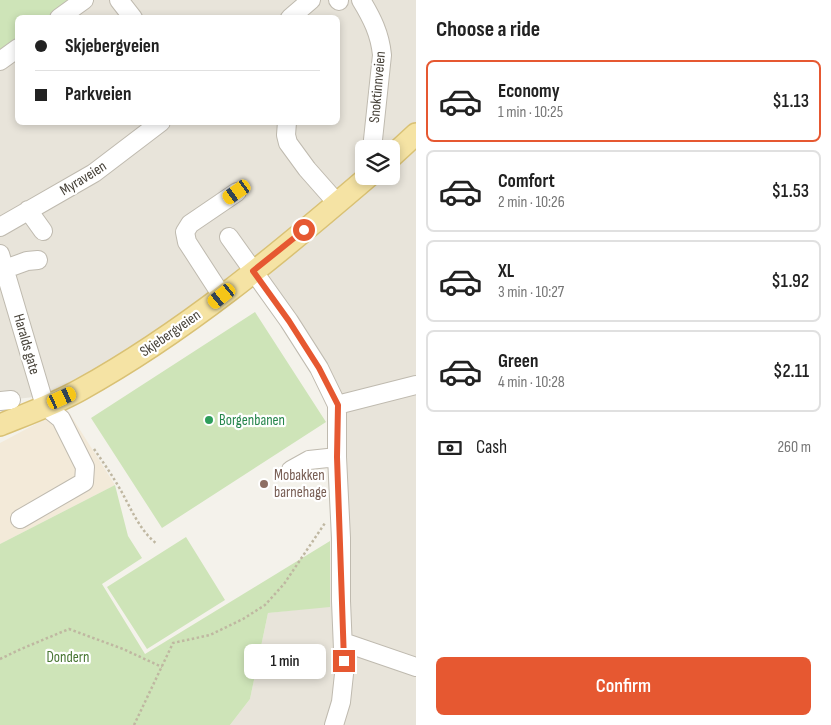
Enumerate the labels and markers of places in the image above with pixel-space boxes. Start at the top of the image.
place label: Borgenbanen [219,411,285,430]
marker: Borgenbanen [203,414,215,426]
place label: Mobakken barnehage [274,466,327,502]
marker: Mobakken barnehage [258,478,270,490]

